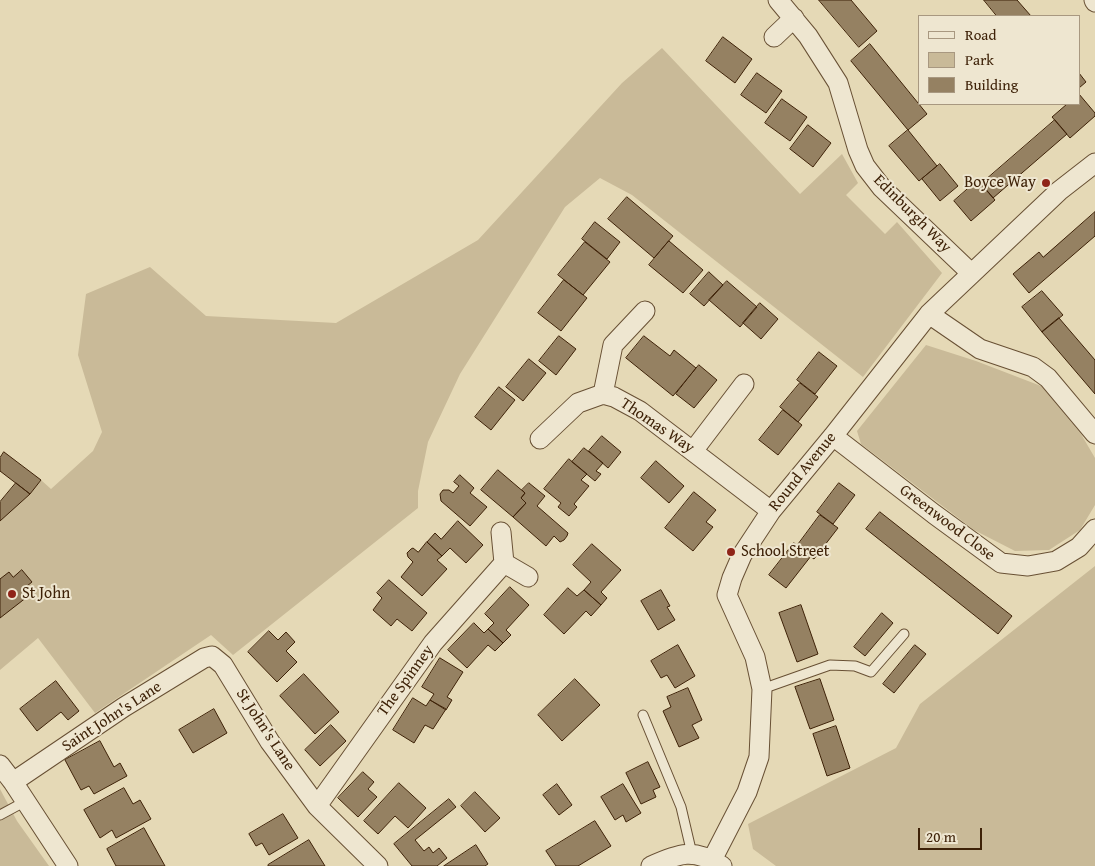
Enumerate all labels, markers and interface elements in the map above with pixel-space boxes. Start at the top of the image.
legend [918,15,1080,105]
text: Road [965,24,996,45]
text: Park [965,49,994,70]
text: Building [965,74,1018,95]
street label: Edinburgh Way [869,171,955,257]
place label: Boyce Way [964,173,1036,193]
marker: Boyce Way [1040,177,1052,189]
street label: Thomas Way [616,394,698,458]
street label: Round Avenue [765,429,841,515]
street label: Greenwood Close [896,481,998,565]
place label: School Street [741,542,829,562]
marker: School Street [725,546,737,558]
place label: St John [22,584,70,604]
marker: St John [6,588,18,600]
street label: The Spinney [374,642,438,720]
street label: Saint John's Lane [59,678,165,756]
street label: St John's Lane [231,685,299,775]
scale bar [920,818,984,850]
text: 20 m [926,826,956,847]

